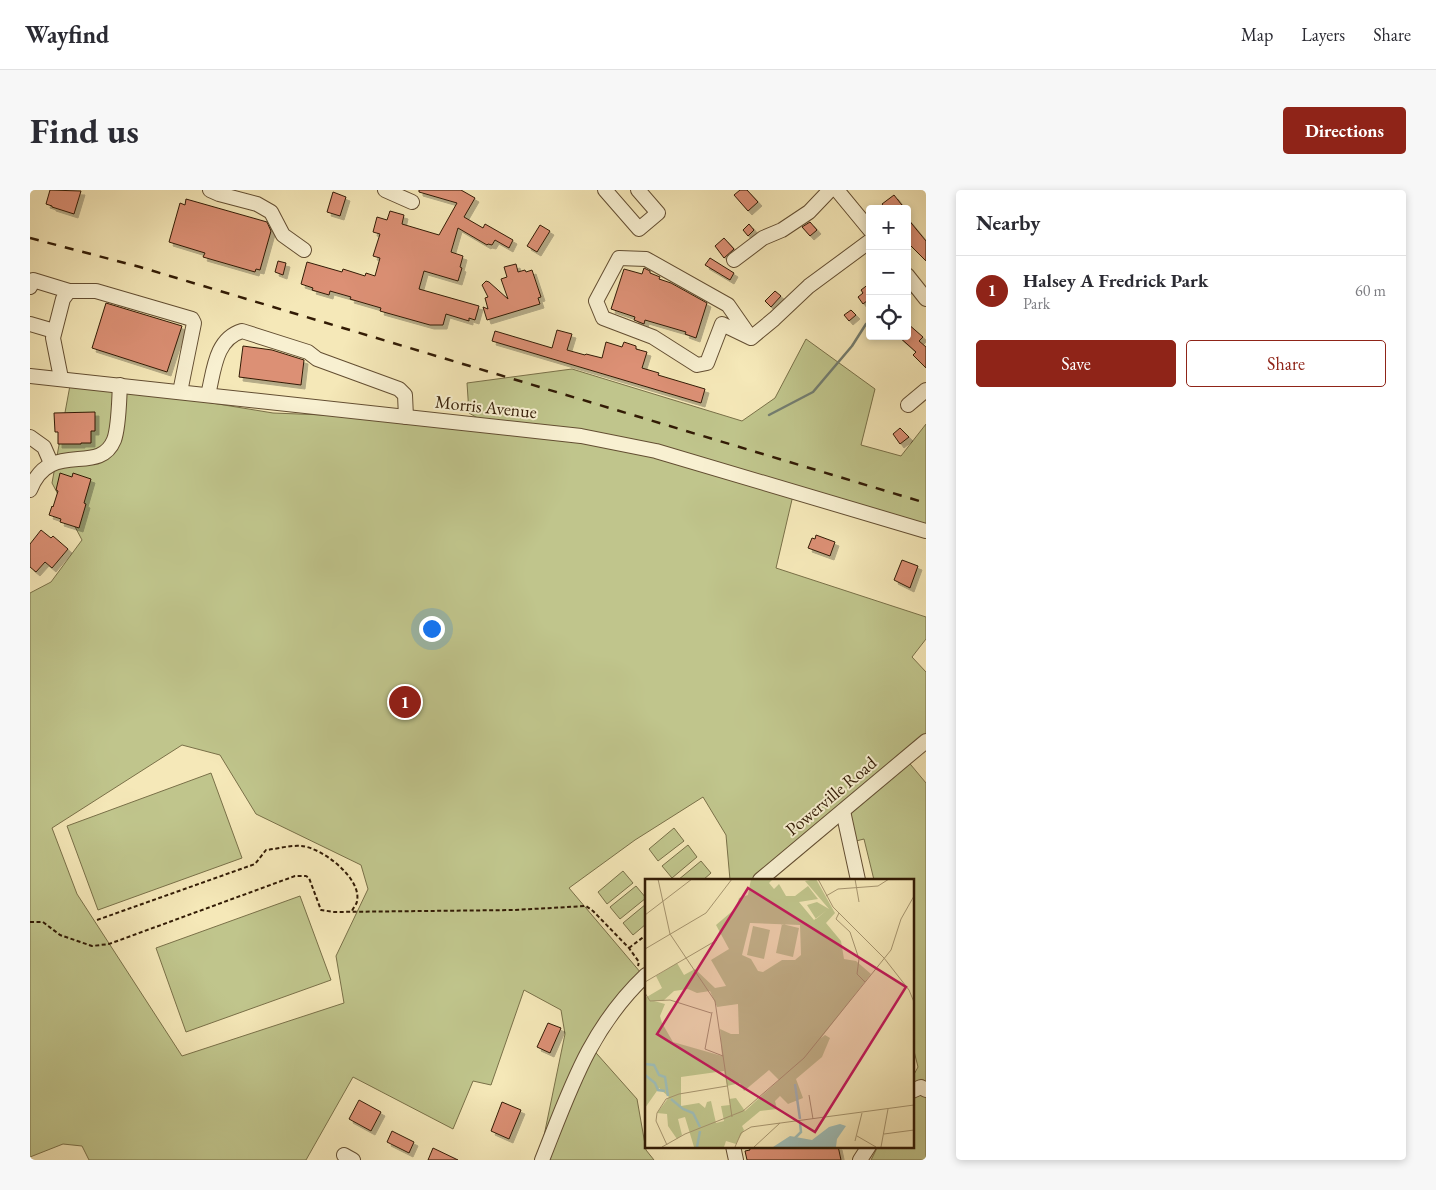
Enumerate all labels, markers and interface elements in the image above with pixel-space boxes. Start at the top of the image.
text: Wayfind [25,19,109,50]
text: Map [1241,23,1273,46]
text: Layers [1301,23,1345,46]
text: Share [1373,23,1411,46]
button: Directions [1283,107,1406,154]
text: Find us [30,108,139,153]
map controls [866,205,911,340]
button: + [866,205,911,250]
text: Nearby [976,209,1040,236]
button: − [866,250,911,295]
text: Halsey A Fredrick Park [1023,268,1208,293]
text: 1 [988,280,996,301]
text: 60 m [1355,280,1386,301]
text: Park [1023,293,1050,314]
button: locate [866,295,911,340]
button: Save [976,340,1176,387]
button: Share [1186,340,1386,387]
street label: Morris Avenue [434,390,538,423]
your location [419,616,445,642]
pin: 1 [389,683,421,721]
street label: Powerville Road [780,750,882,840]
inset map [645,879,914,1148]

